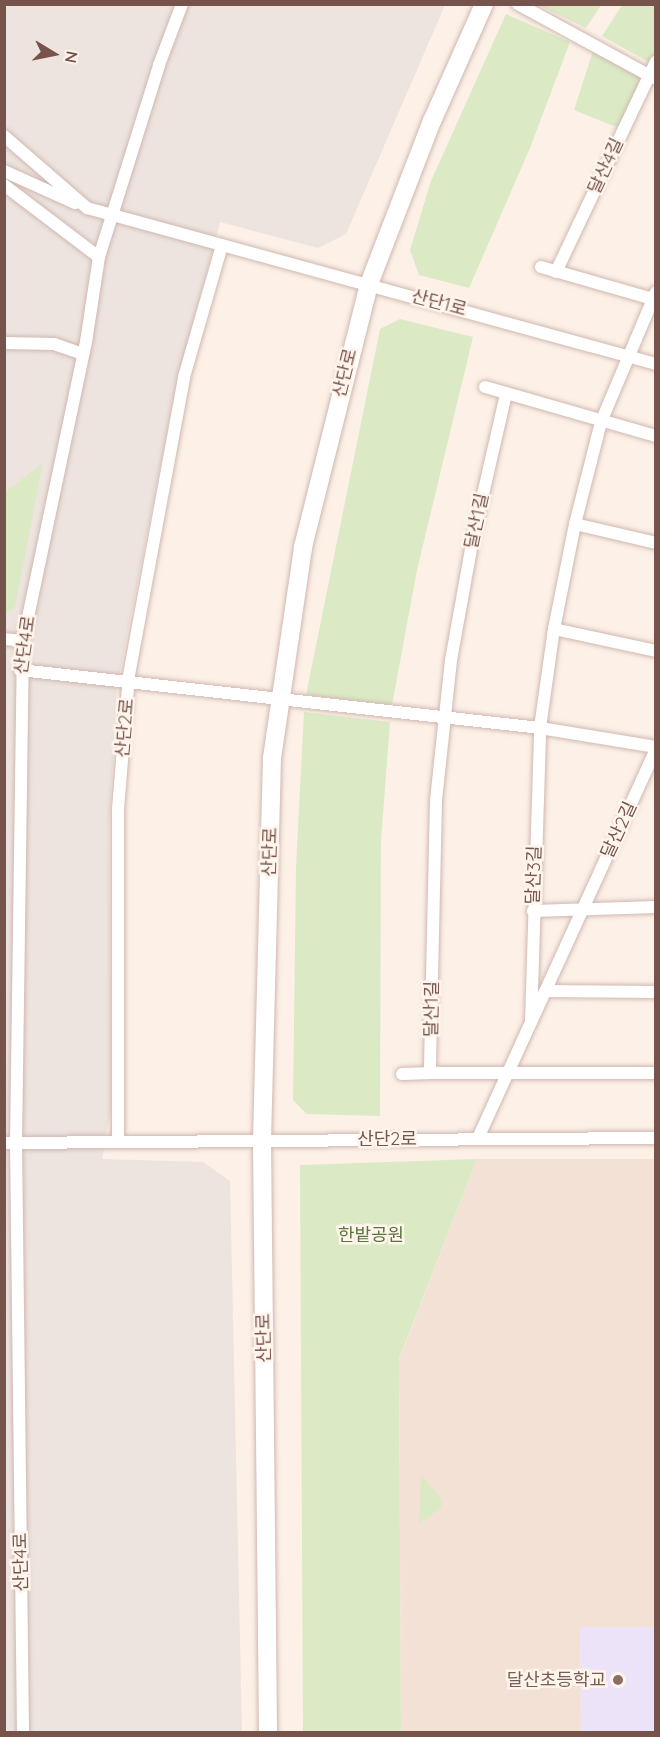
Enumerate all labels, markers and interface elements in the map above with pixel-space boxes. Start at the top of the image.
north arrow [24,24,84,84]
text: N [61,50,83,65]
street label: 달산4길 [584,135,628,197]
street label: 산단1로 [409,285,469,321]
street label: 산단로 [329,346,361,400]
street label: 달산1길 [461,491,493,551]
street label: 산단4로 [10,614,40,676]
street label: 산단2로 [112,697,138,759]
street label: 달산2길 [597,798,641,862]
street label: 산단로 [258,827,282,877]
street label: 달산3길 [522,845,546,905]
street label: 달산1길 [421,981,443,1037]
street label: 산단2로 [357,1128,417,1150]
park label: 한밭공원 [338,1224,404,1246]
street label: 산단로 [253,1313,275,1363]
street label: 산단4로 [10,1532,32,1592]
place label: 달산초등학교 [507,1669,606,1691]
marker: 달산초등학교 [611,1673,625,1687]

